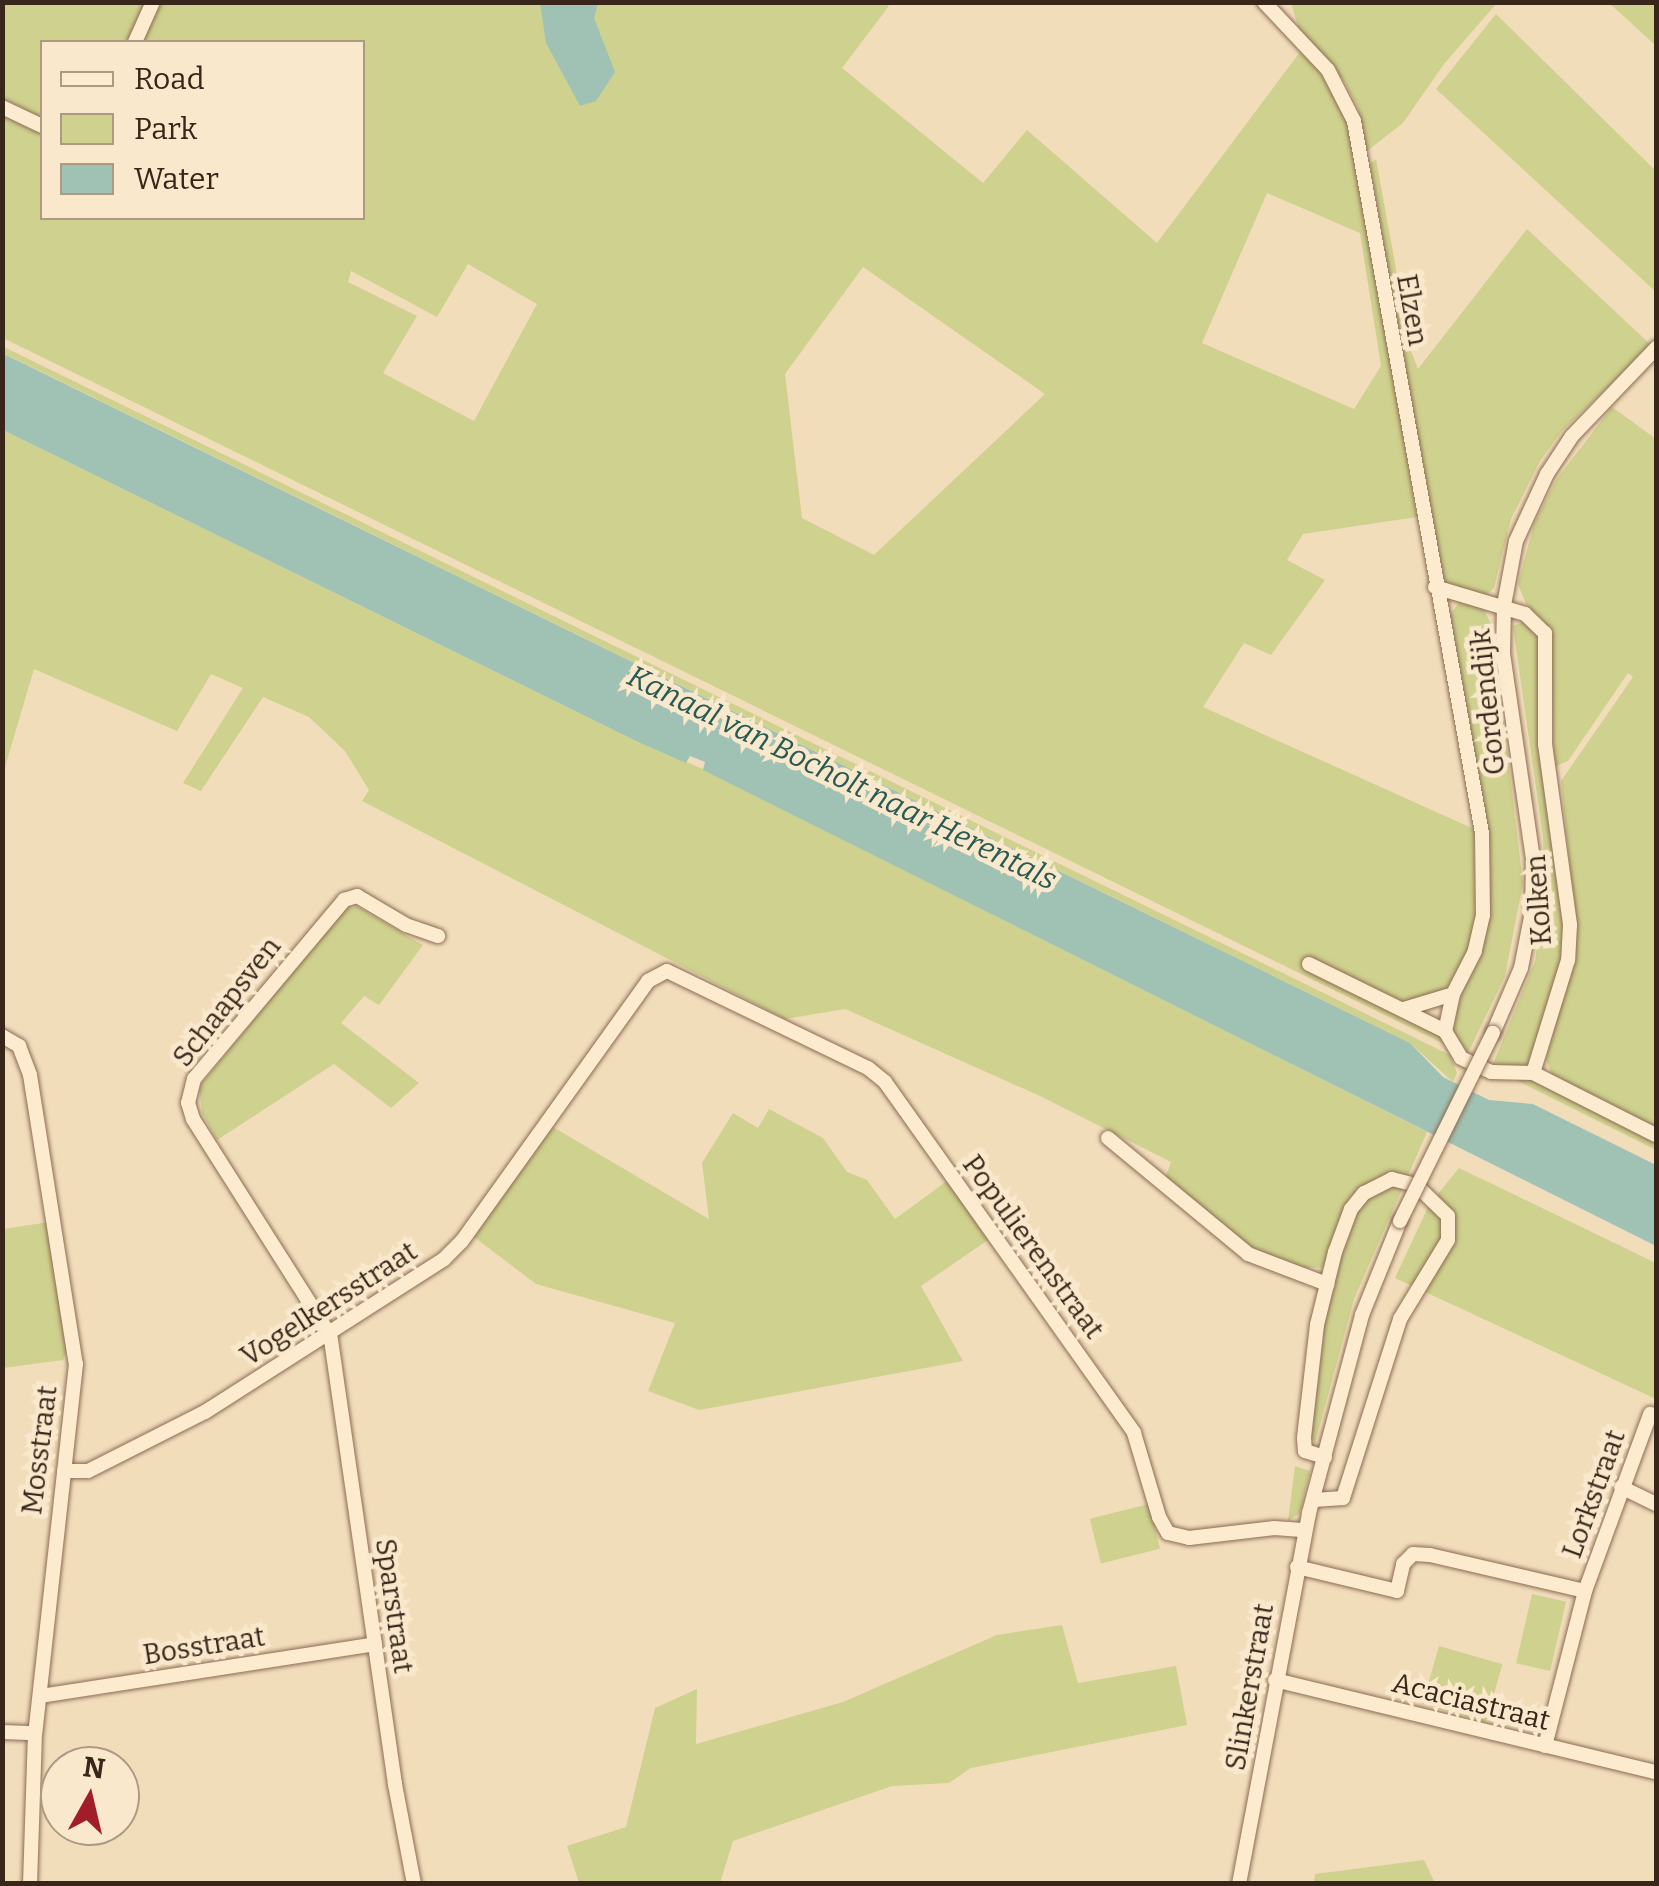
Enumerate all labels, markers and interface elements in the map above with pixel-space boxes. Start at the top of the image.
legend [40,40,365,220]
text: Road [134,61,205,97]
text: Park [134,111,197,147]
text: Water [134,161,219,197]
street label: Elzen [1389,272,1435,348]
street label: Gordendijk [1464,627,1512,777]
water label: Kanaal van Bocholt naar Herentals [622,658,1062,898]
street label: Kolken [1519,854,1559,946]
street label: Schaapsven [166,931,288,1073]
street label: Populierenstraat [955,1149,1111,1345]
street label: Vogelkersstraat [235,1234,423,1374]
street label: Mosstraat [15,1384,65,1516]
street label: Lorkstraat [1555,1425,1633,1563]
street label: Sparstraat [368,1536,420,1676]
street label: Slinkerstraat [1219,1601,1281,1773]
street label: Bosstraat [141,1620,267,1672]
street label: Acaciastraat [1389,1666,1553,1738]
north arrow [40,1746,140,1846]
text: N [81,1750,107,1786]

